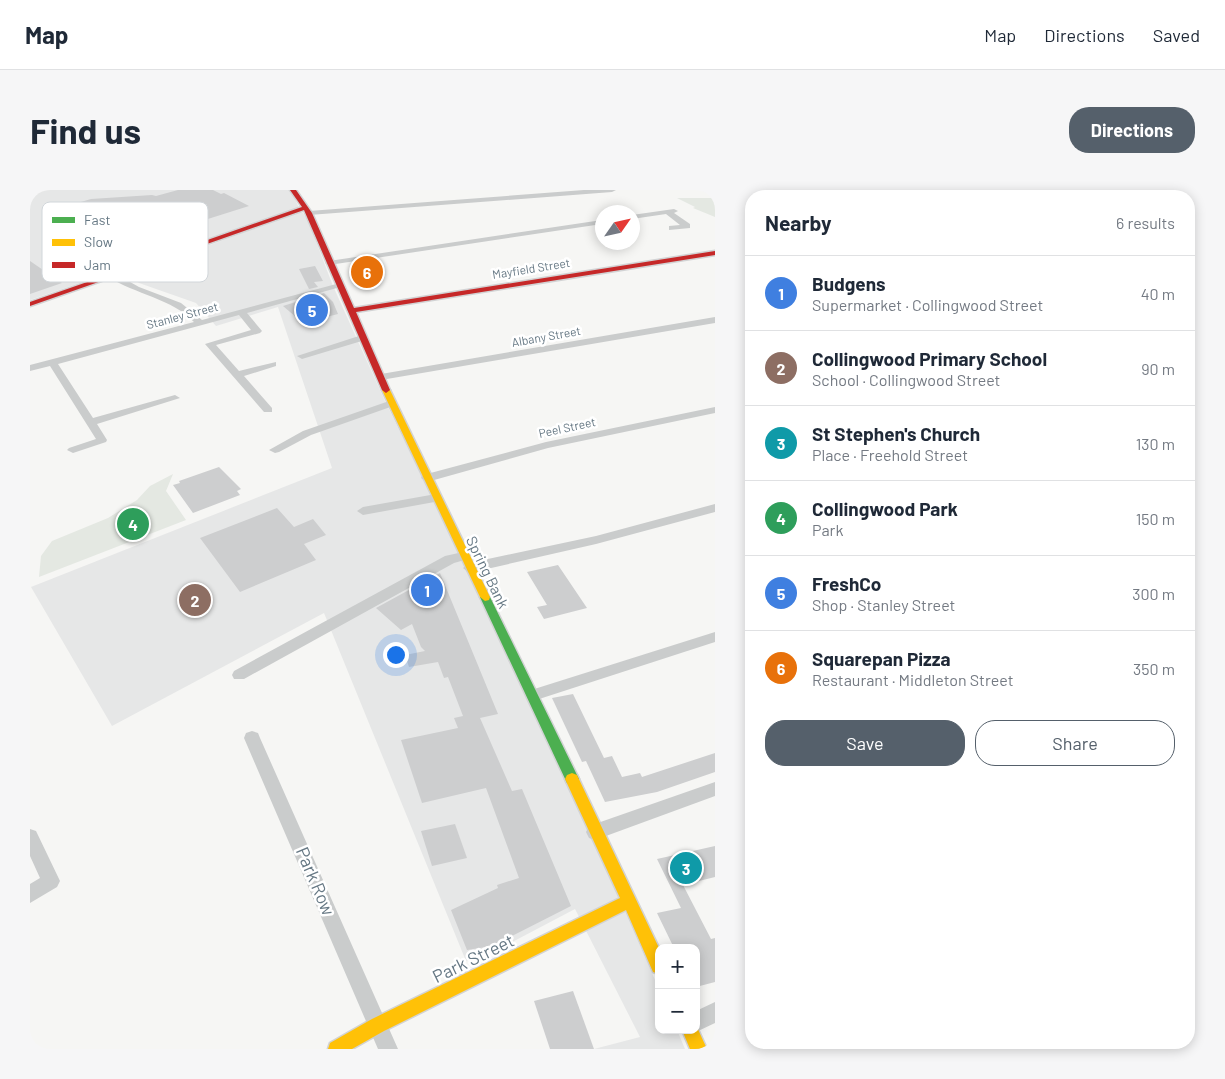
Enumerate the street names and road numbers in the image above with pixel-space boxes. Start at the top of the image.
street label: Mayfield Street [491,255,571,281]
street label: Stanley Street [145,299,219,331]
street label: Albany Street [510,323,582,349]
street label: Peel Street [537,414,597,440]
street label: Spring Bank [463,533,513,611]
street label: Park Row [292,843,340,919]
street label: Park Street [429,929,517,987]

